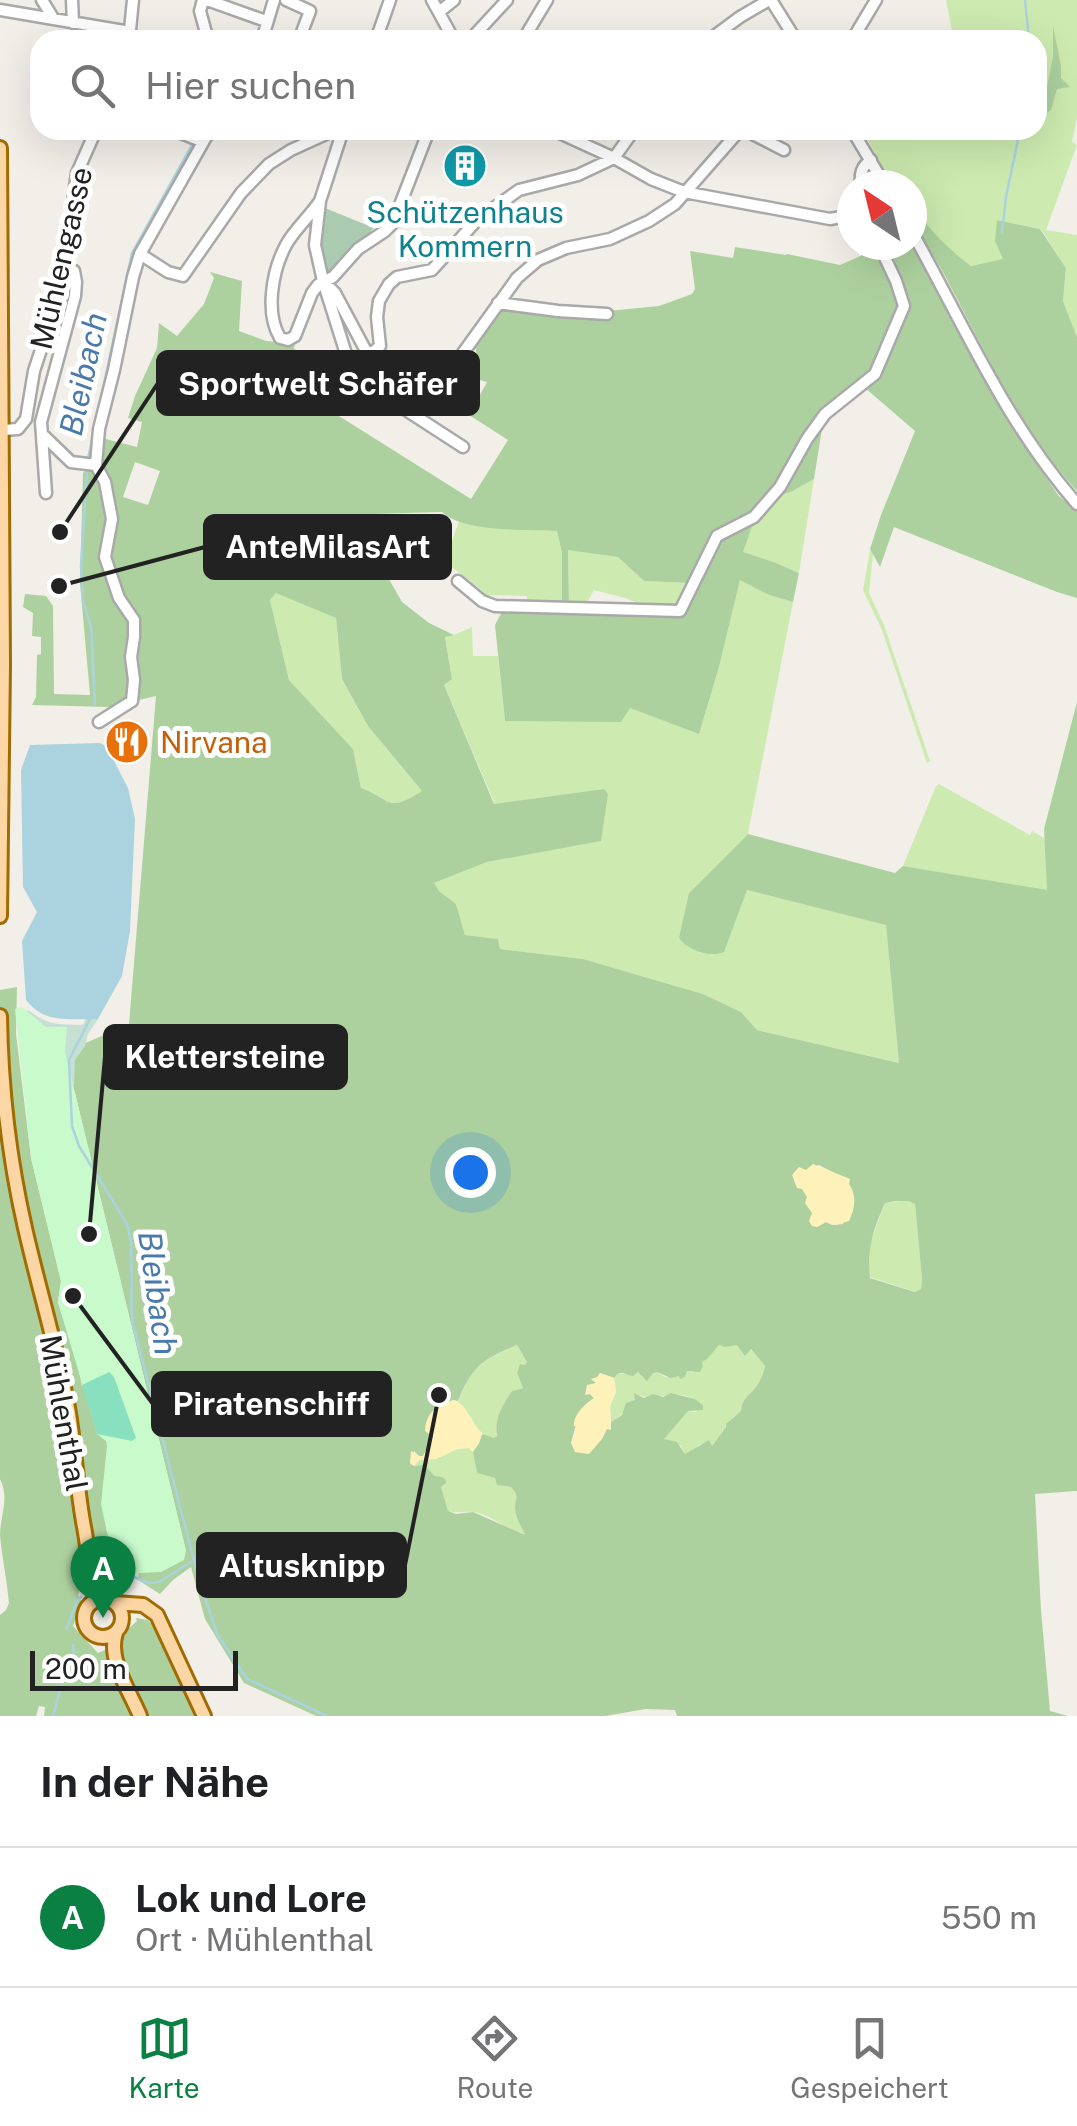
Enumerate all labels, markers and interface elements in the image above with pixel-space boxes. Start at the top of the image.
search box [30,30,1047,140]
icon: search [65,58,120,113]
text: Hier suchen [145,63,356,108]
building icon: Schützenhaus Kommern [442,143,488,189]
street label: Mühlengasse [23,163,99,353]
north arrow [837,170,927,260]
place label: Schützenhaus Kommern [366,194,564,264]
water label: Bleibach [52,309,114,439]
callout: Sportwelt Schäfer [158,352,478,414]
text: Sportwelt Schäfer [178,365,458,402]
callout: AnteMilasArt [205,516,450,578]
text: AnteMilasArt [225,528,431,565]
restaurant icon: Nirvana [104,719,150,765]
place label: Nirvana [160,724,268,760]
callout: Klettersteine [105,1026,346,1088]
text: Klettersteine [124,1038,326,1075]
your location [445,1147,496,1198]
water label: Bleibach [131,1229,185,1357]
street label: Mühlenthal [33,1332,95,1494]
callout: Piratenschiff [153,1373,390,1435]
text: Piratenschiff [173,1385,370,1422]
callout: Altusknipp [198,1534,405,1596]
pin: A [70,1536,136,1618]
text: Altusknipp [219,1547,385,1584]
scale bar [30,1646,238,1690]
text: 200 m [45,1652,127,1685]
text: In der Nähe [40,1757,269,1806]
text: Lok und Lore [135,1876,367,1921]
text: A [61,1899,84,1936]
text: 550 m [941,1899,1037,1936]
text: Ort · Mühlenthal [135,1921,374,1958]
tab: Karte [128,2011,200,2104]
tab: Route [456,2011,533,2104]
tab: Gespeichert [790,2011,949,2104]

